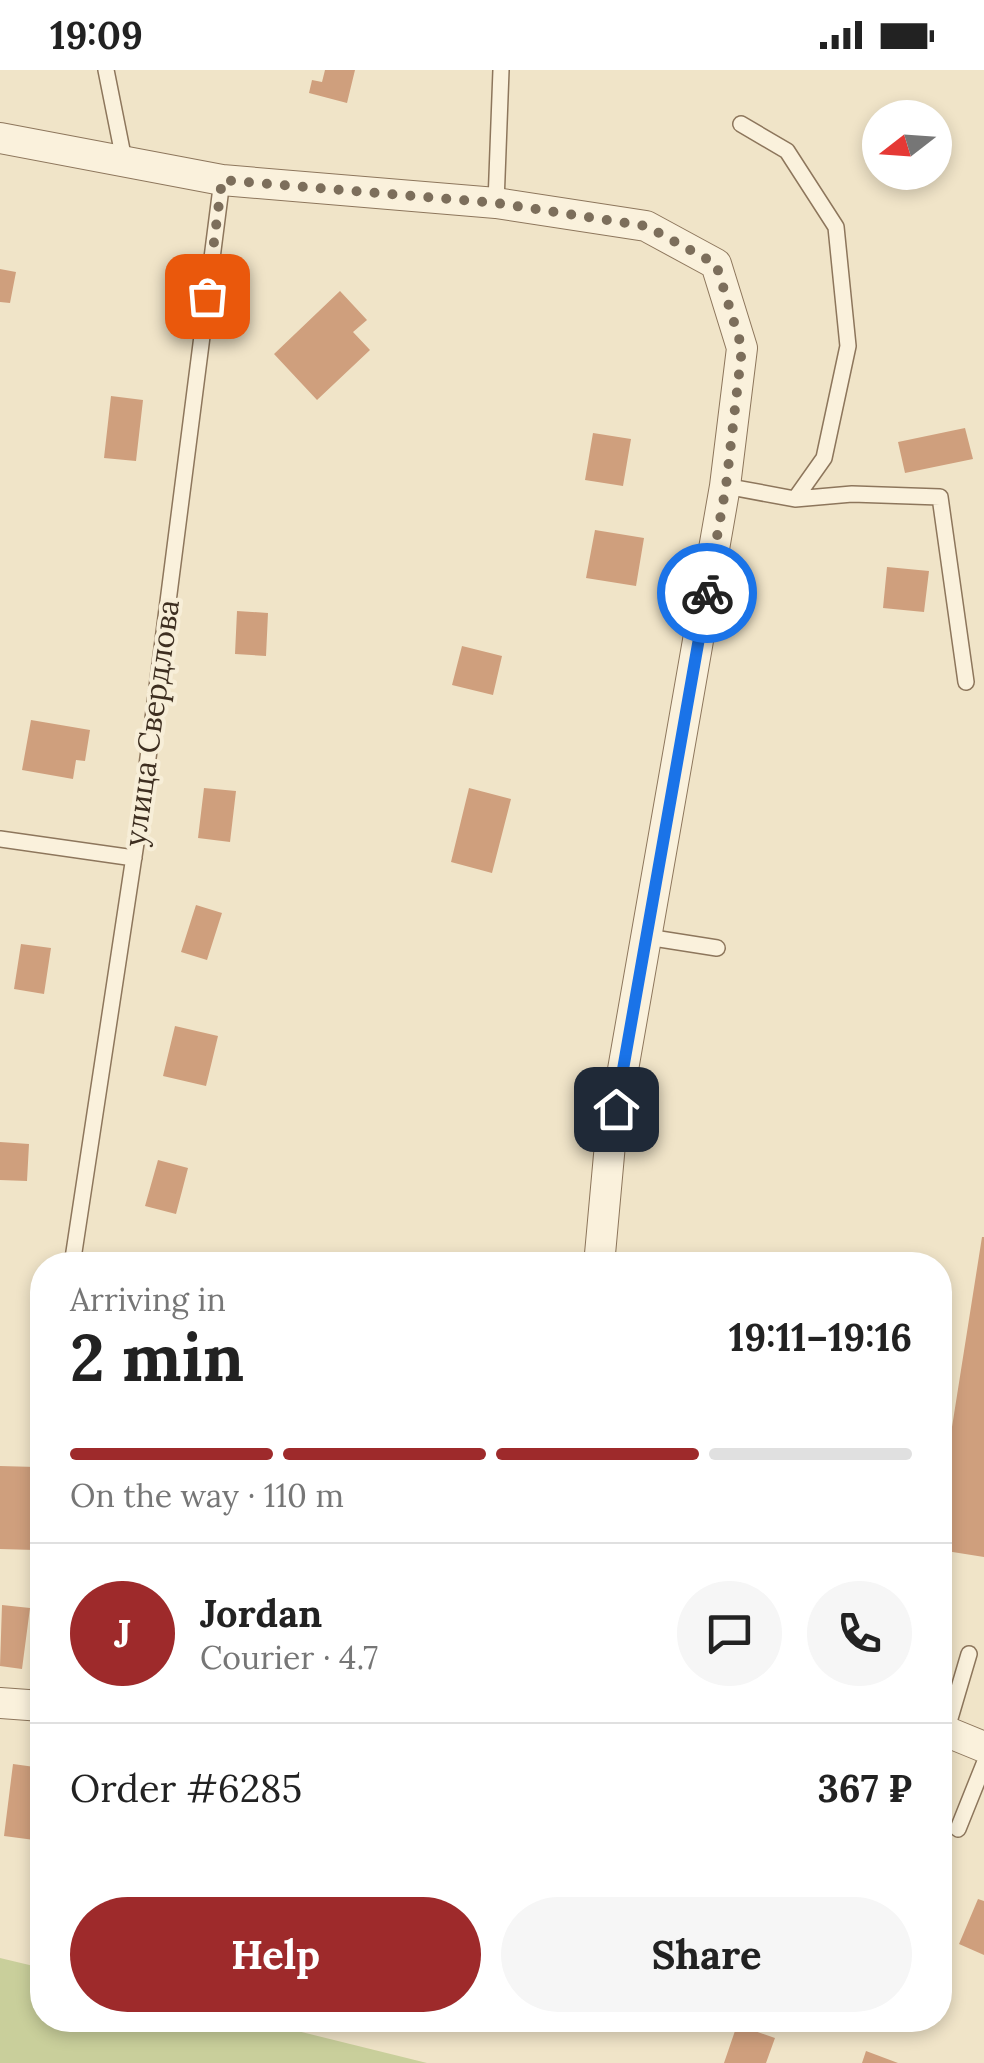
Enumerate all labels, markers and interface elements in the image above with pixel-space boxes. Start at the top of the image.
text: 19:09 [50,11,143,59]
north arrow [862,100,952,190]
map controls [862,100,952,190]
pin [165,254,250,339]
icon: bag [180,269,235,324]
courier [657,543,757,643]
icon: bike [680,566,735,621]
street label: улица Свердлова [115,597,188,849]
pin [574,1067,659,1152]
icon: home [589,1082,644,1137]
text: Arriving in [70,1279,226,1320]
text: 19:11–19:16 [729,1313,912,1361]
text: 2 min [70,1316,244,1399]
text: On the way · 110 m [70,1475,344,1516]
button: chat [677,1581,782,1686]
button: phone [807,1581,912,1686]
text: Jordan [200,1589,322,1637]
text: J [114,1609,131,1657]
text: Courier · 4.7 [200,1637,378,1678]
text: Order #6285 [70,1764,302,1812]
text: 367 ₽ [818,1764,912,1812]
button: Help [70,1897,481,2012]
button: Share [501,1897,912,2012]

